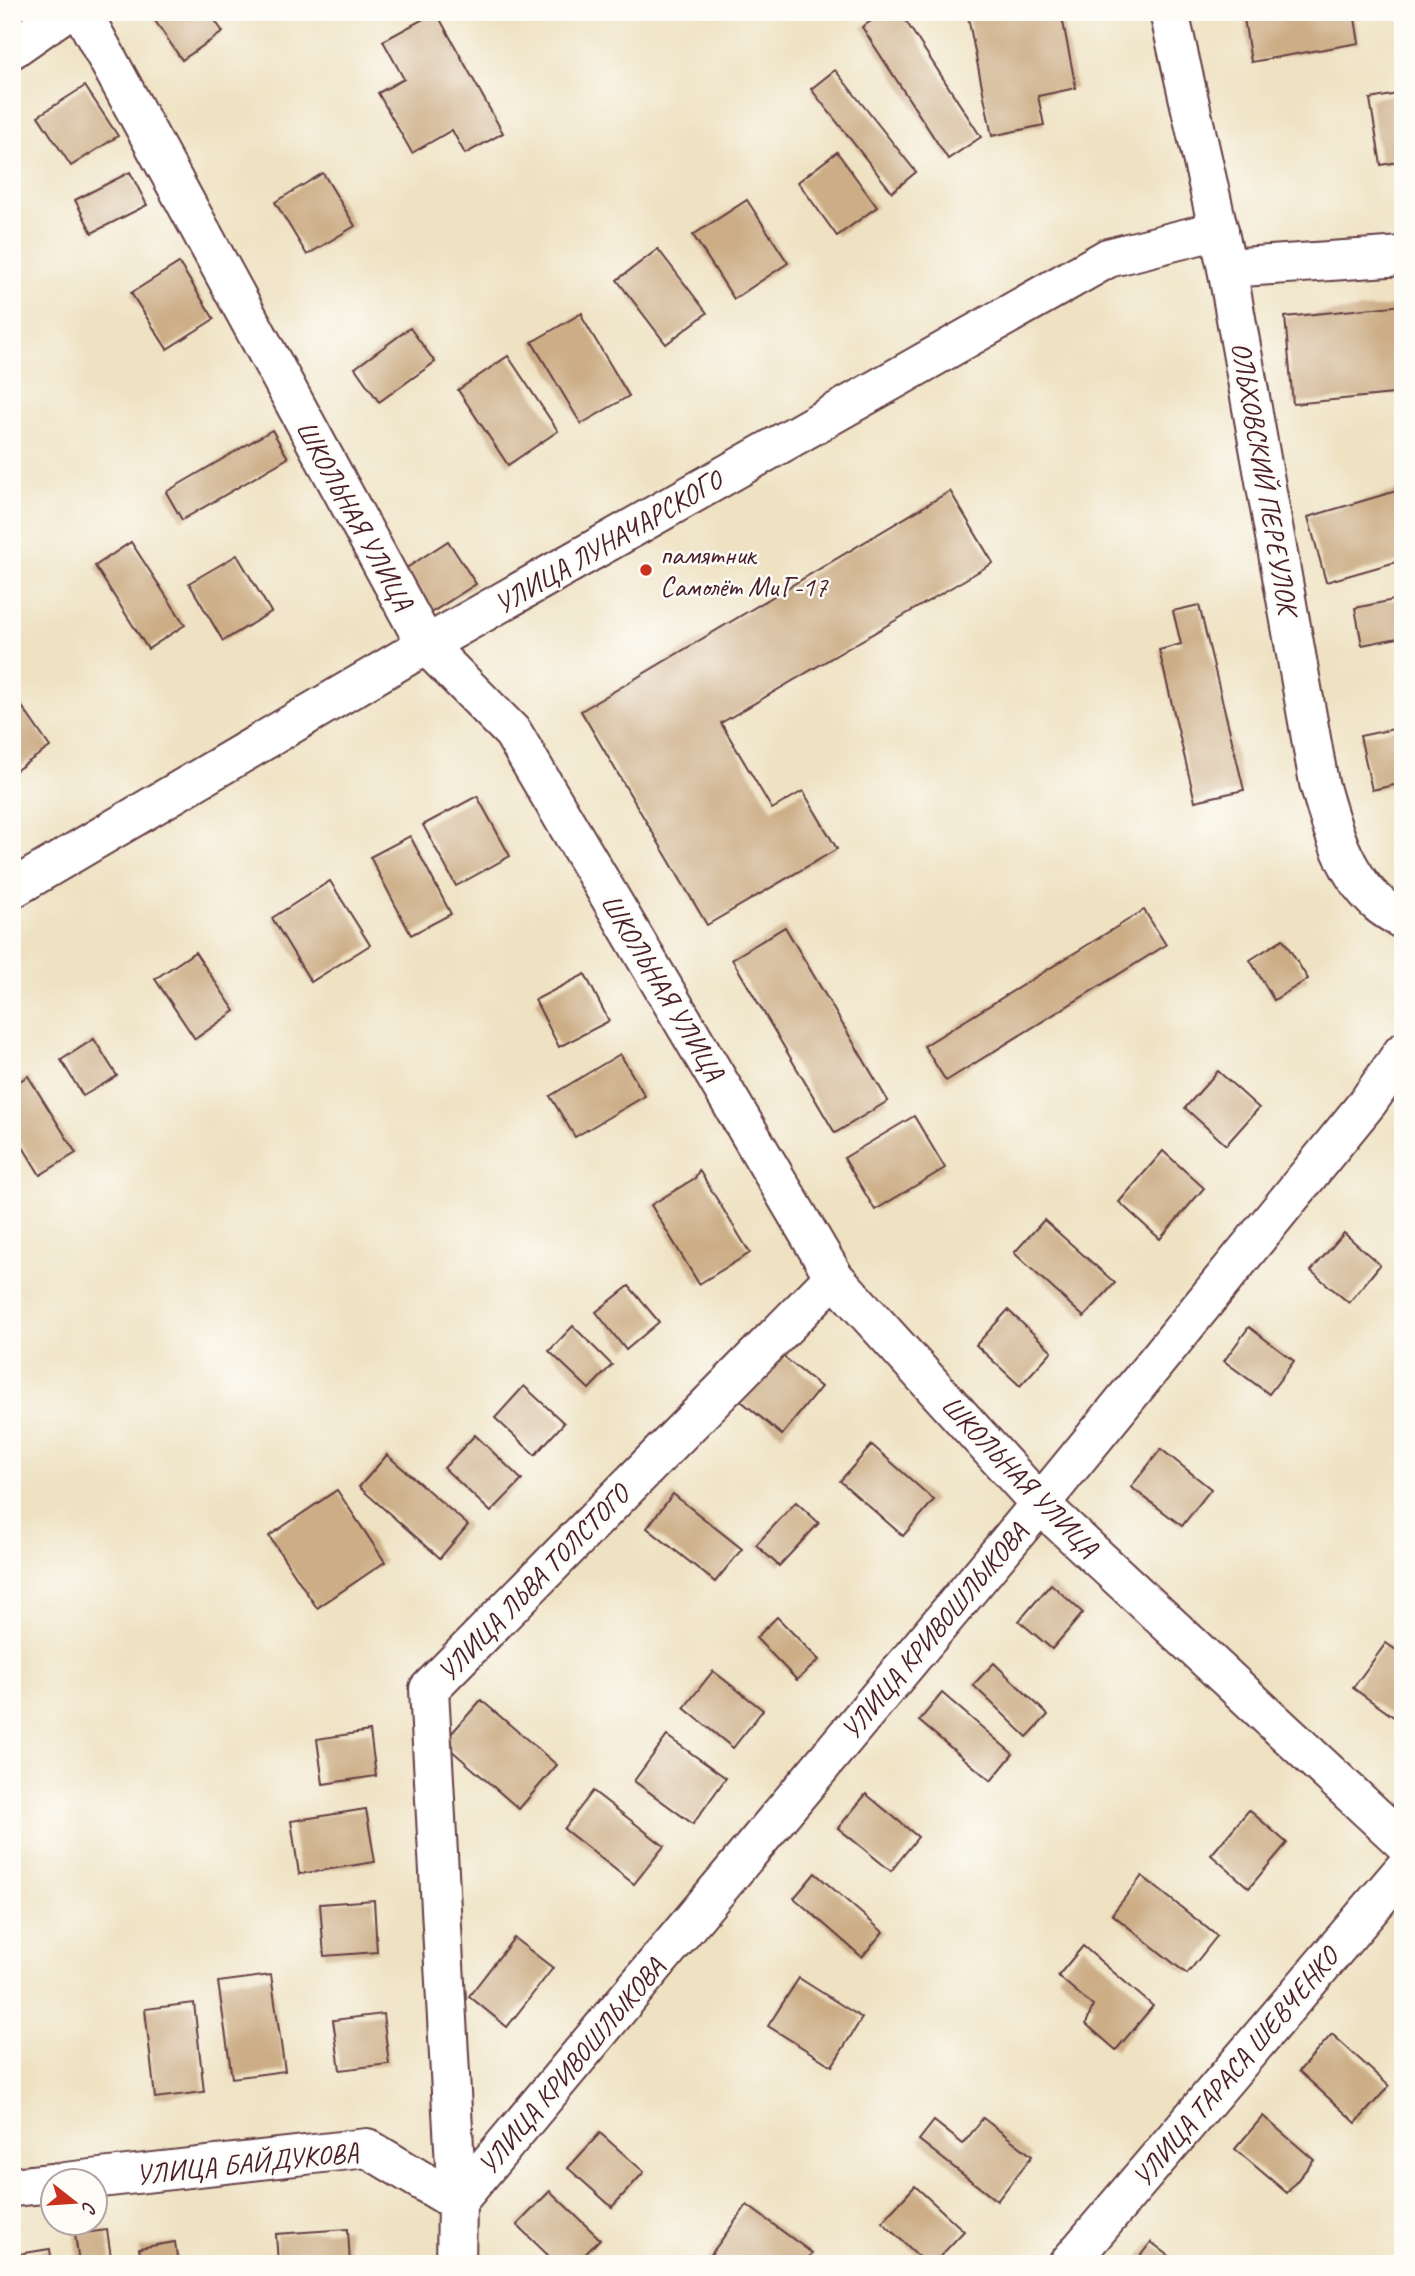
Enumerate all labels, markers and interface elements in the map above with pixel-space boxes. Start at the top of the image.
street label: ОЛЬХОВСКИЙ ПЕРЕУЛОК [1224,339,1307,623]
street label: ШКОЛЬНАЯ УЛИЦА [288,414,422,617]
street label: УЛИЦА ЛУНАЧАРСКОГО [488,461,731,621]
place label: памятник Самолёт МиГ-17 [660,537,829,604]
marker: памятник Самолёт МиГ-17 [638,562,654,578]
street label: ШКОЛЬНАЯ УЛИЦА [593,887,733,1088]
street label: ШКОЛЬНАЯ УЛИЦА [934,1388,1107,1565]
street label: УЛИЦА ЛЬВА ТОЛСТОГО [430,1475,638,1689]
street label: УЛИЦА КРИВОШЛЫКОВА [833,1515,1036,1747]
street label: УЛИЦА ТАРАСА ШЕВЧЕНКО [1125,1938,1347,2194]
street label: УЛИЦА КРИВОШЛЫКОВА [470,1950,673,2182]
street label: УЛИЦА БАЙДУКОВА [134,2134,361,2192]
north arrow [38,2168,108,2238]
text: С [76,2199,102,2217]

